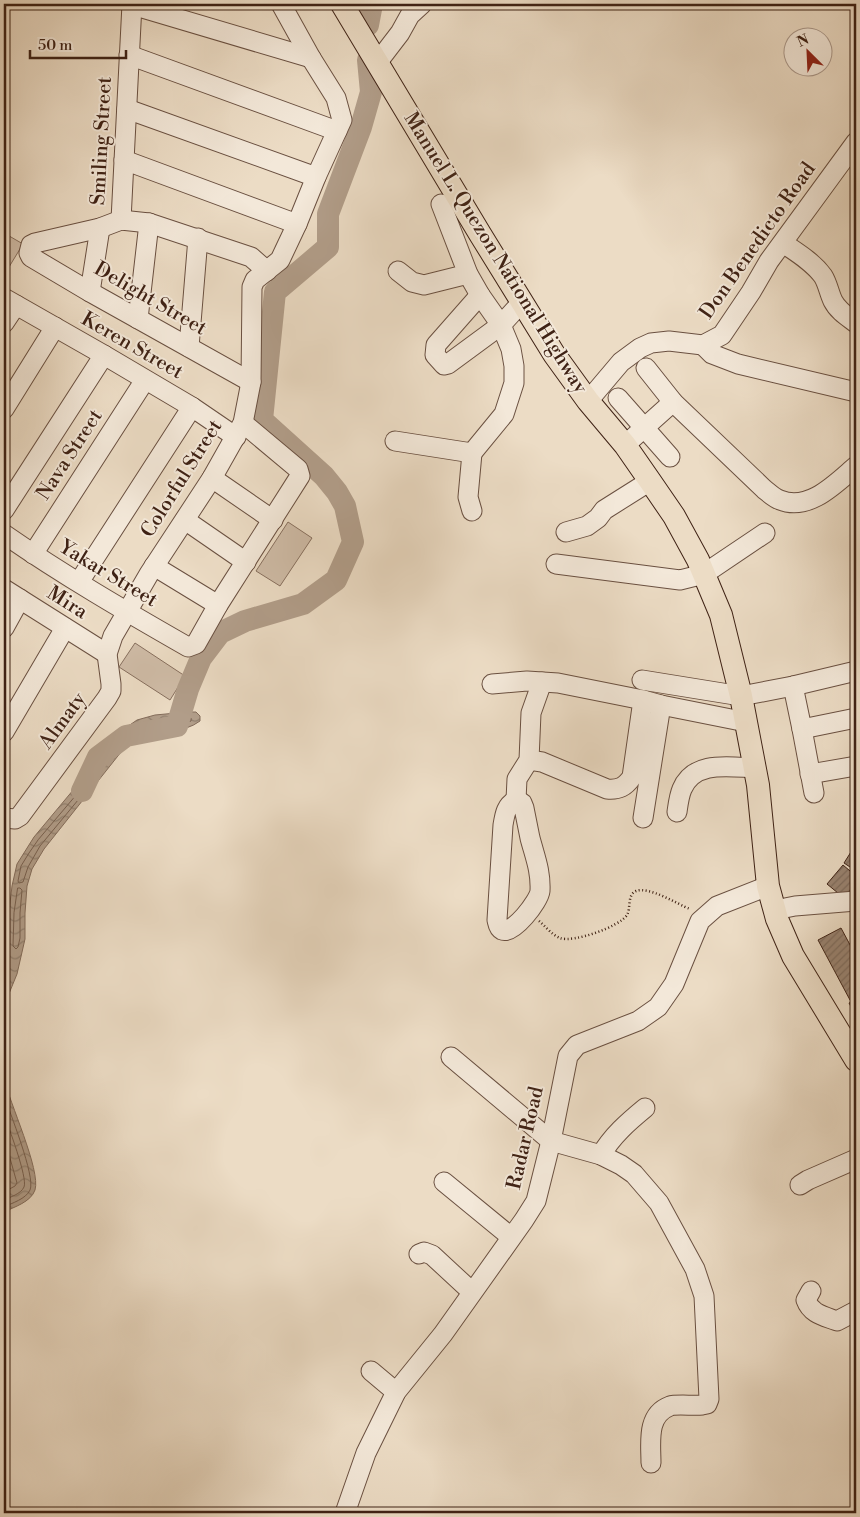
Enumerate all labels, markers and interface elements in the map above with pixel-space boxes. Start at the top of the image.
scale bar [30,28,126,60]
north arrow [782,28,832,78]
text: N [794,31,812,52]
text: 50 m [38,36,72,55]
street label: Smiling Street [86,76,118,206]
street label: Manuel L. Quezon National Highway [398,108,592,399]
street label: Don Benedicto Road [695,157,822,324]
street label: Delight Street [89,257,211,341]
street label: Keren Street [77,307,187,385]
street label: Nava Street [31,405,109,505]
street label: Colorful Street [136,415,228,543]
street label: Yakar Street [53,534,162,613]
street label: Mira [42,581,93,625]
street label: Almaty [33,688,92,755]
street label: Radar Road [502,1083,550,1192]

